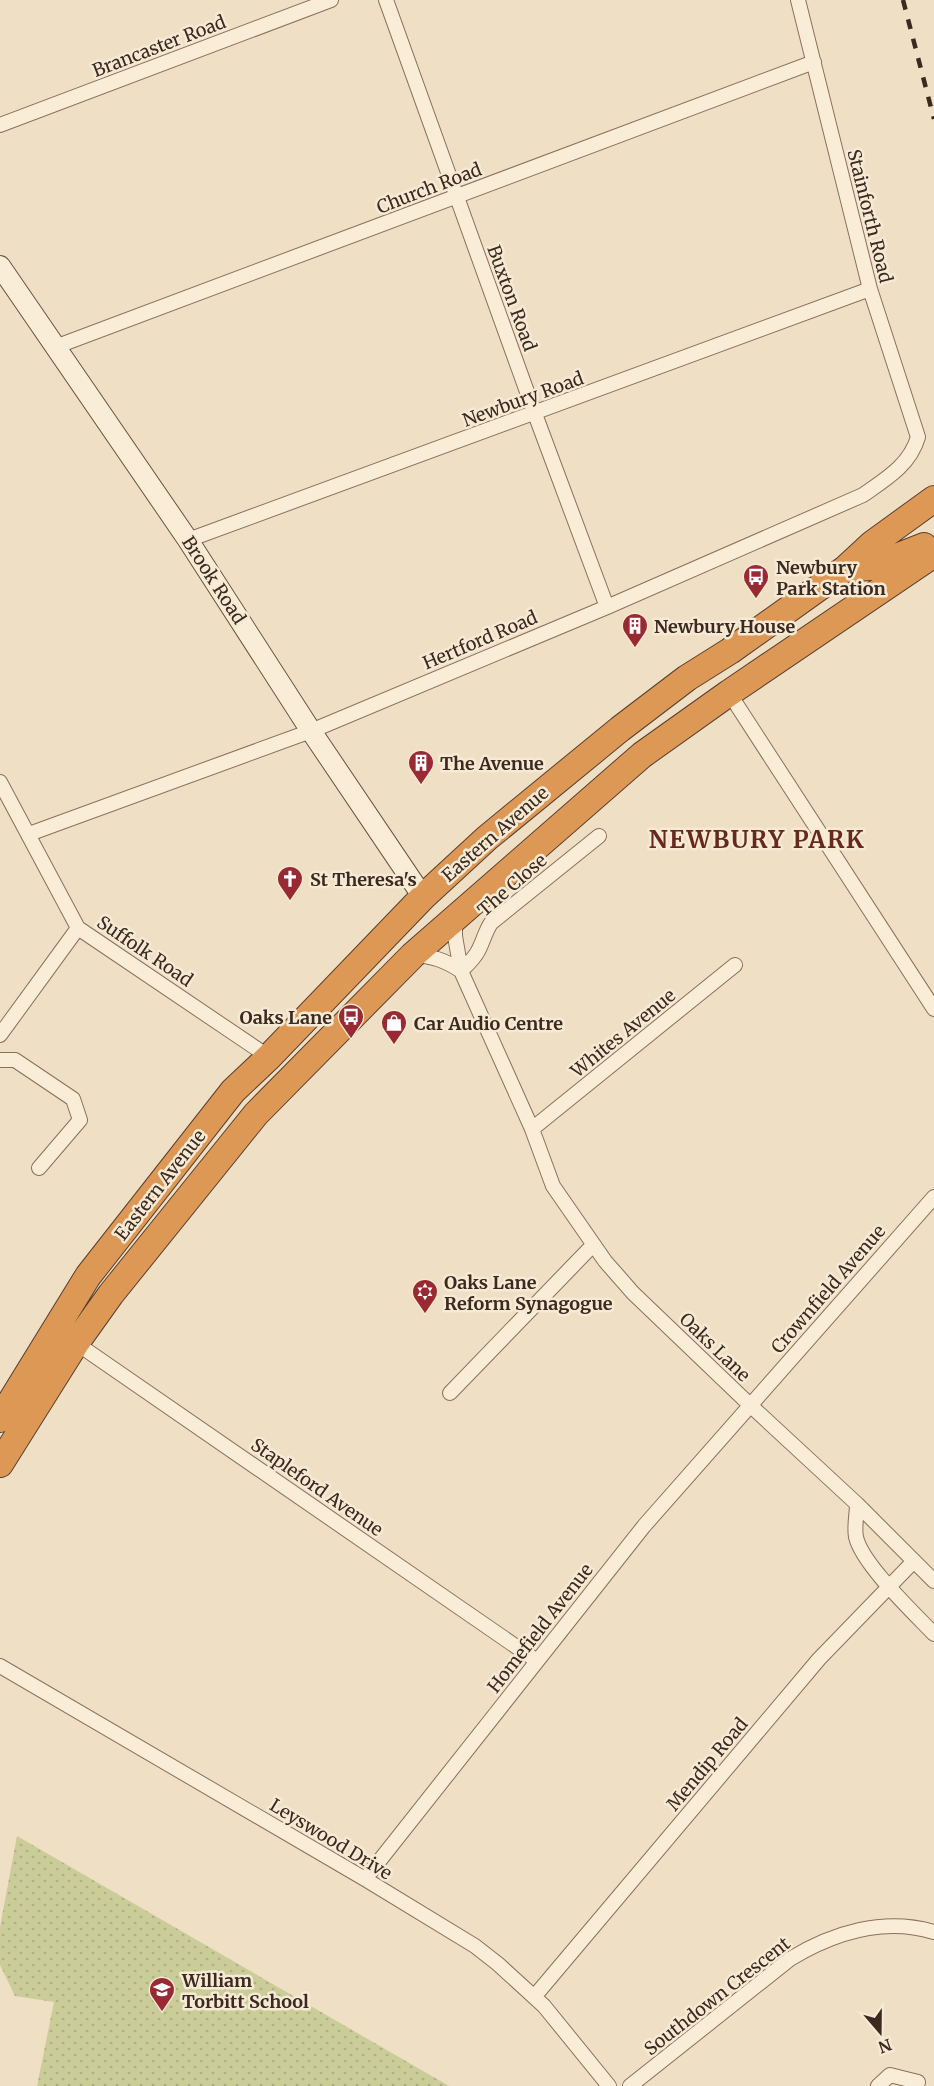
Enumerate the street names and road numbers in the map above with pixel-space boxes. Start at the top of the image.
street label: Brancaster Road [89,10,229,82]
street label: Stainforth Road [842,147,898,285]
street label: Church Road [373,157,485,219]
street label: Buxton Road [482,242,542,354]
street label: Newbury Road [459,366,587,432]
street label: Brook Road [177,532,251,628]
street label: Hertford Road [419,605,541,674]
street label: Eastern Avenue [437,781,553,887]
street label: The Close [473,849,551,921]
street label: Suffolk Road [93,911,197,992]
street label: Whites Avenue [565,984,680,1083]
street label: Eastern Avenue [110,1125,210,1245]
street label: Crownfield Avenue [766,1220,890,1358]
street label: Oaks Lane [675,1308,755,1386]
street label: Stapleford Avenue [247,1433,387,1541]
street label: Homefield Avenue [482,1559,598,1697]
street label: Mendip Road [661,1713,753,1815]
street label: Leyswood Drive [266,1793,396,1885]
street label: Southdown Crescent [639,1932,795,2060]

